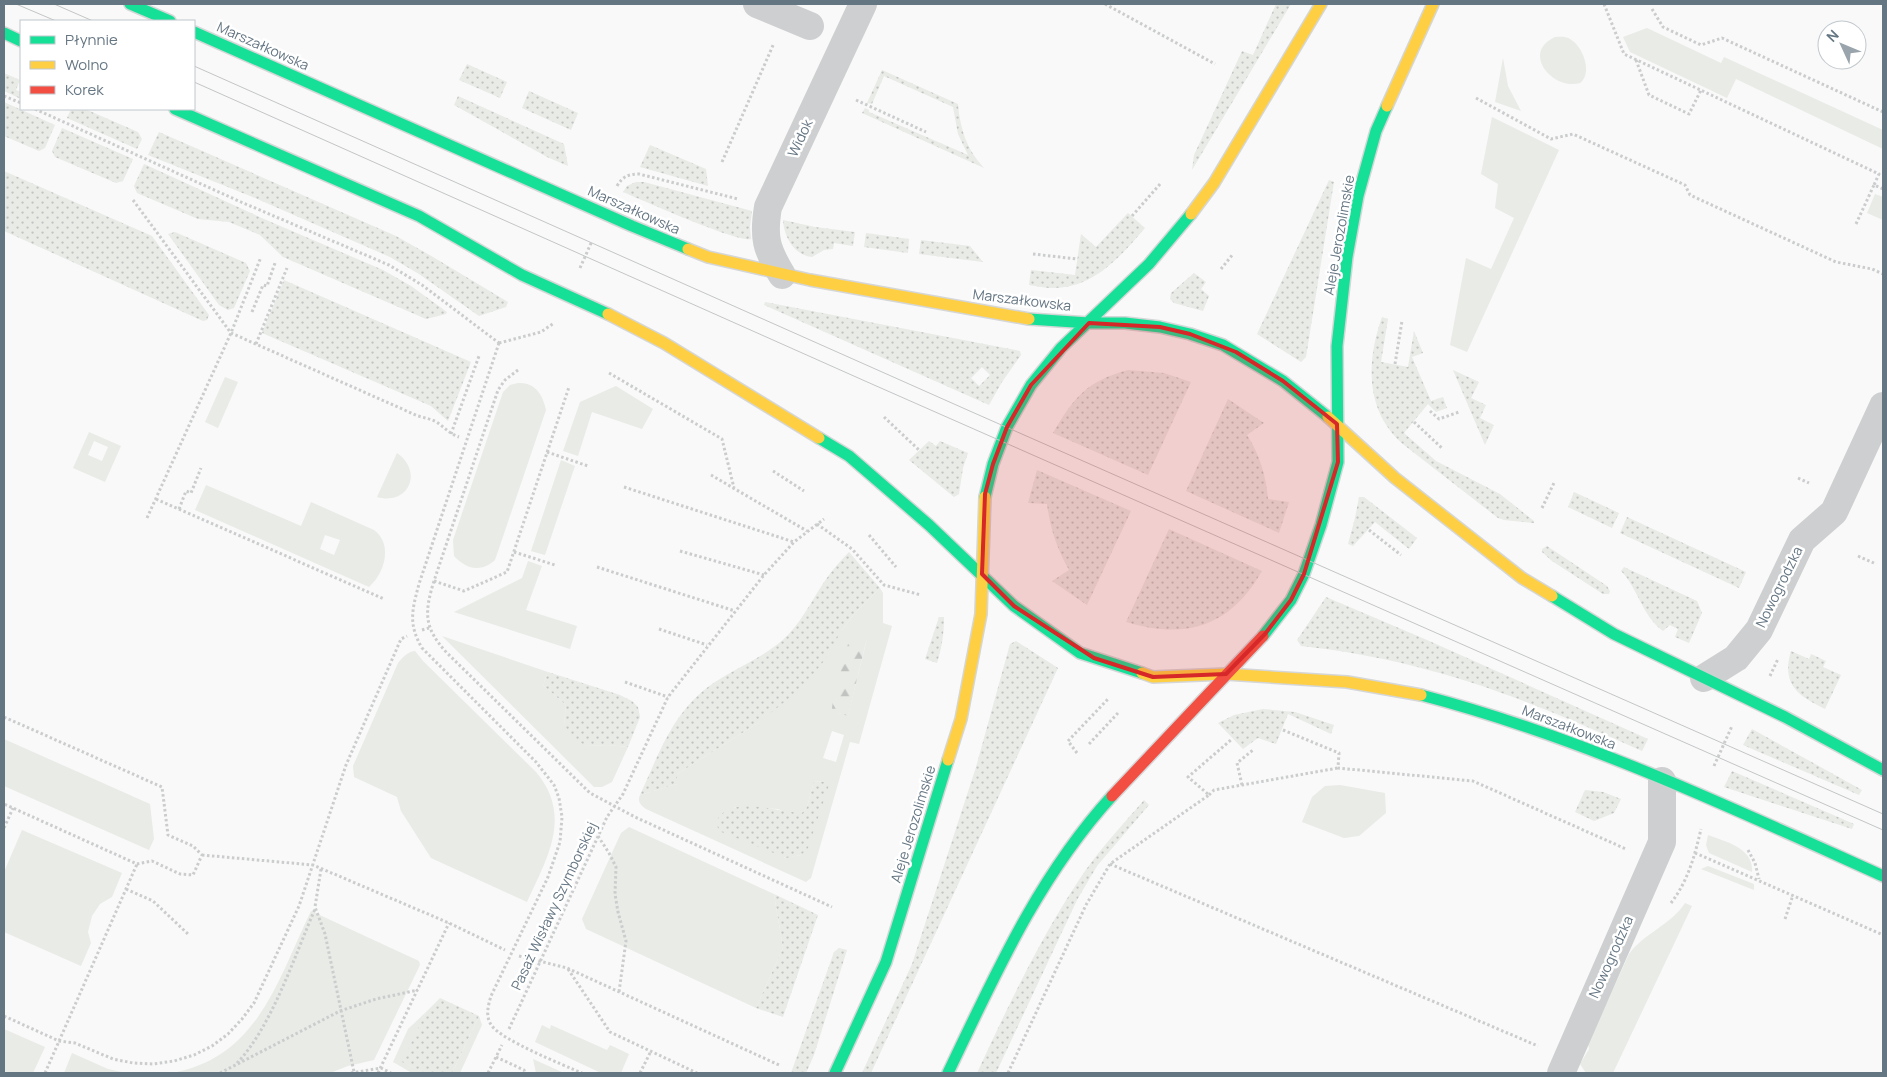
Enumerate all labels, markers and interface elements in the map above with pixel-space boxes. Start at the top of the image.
street label: Marszałkowska [214,17,312,74]
legend [20,20,195,110]
north arrow [1817,20,1867,70]
text: N [1822,25,1843,46]
text: Płynnie [65,29,118,50]
text: Wolno [65,54,108,75]
text: Korek [65,79,104,100]
street label: Widok [783,115,817,160]
street label: Aleje Jerozolimskie [1319,173,1358,296]
street label: Marszałkowska [585,181,683,238]
street label: Marszałkowska [972,284,1072,315]
street label: Nowogrodzka [1751,543,1806,631]
street label: Marszałkowska [1520,700,1619,753]
street label: Aleje Jerozolimskie [886,763,939,885]
street label: Pasaż Wisławy Szymborskiej [506,819,601,993]
street label: Nowogrodzka [1584,913,1637,1001]

